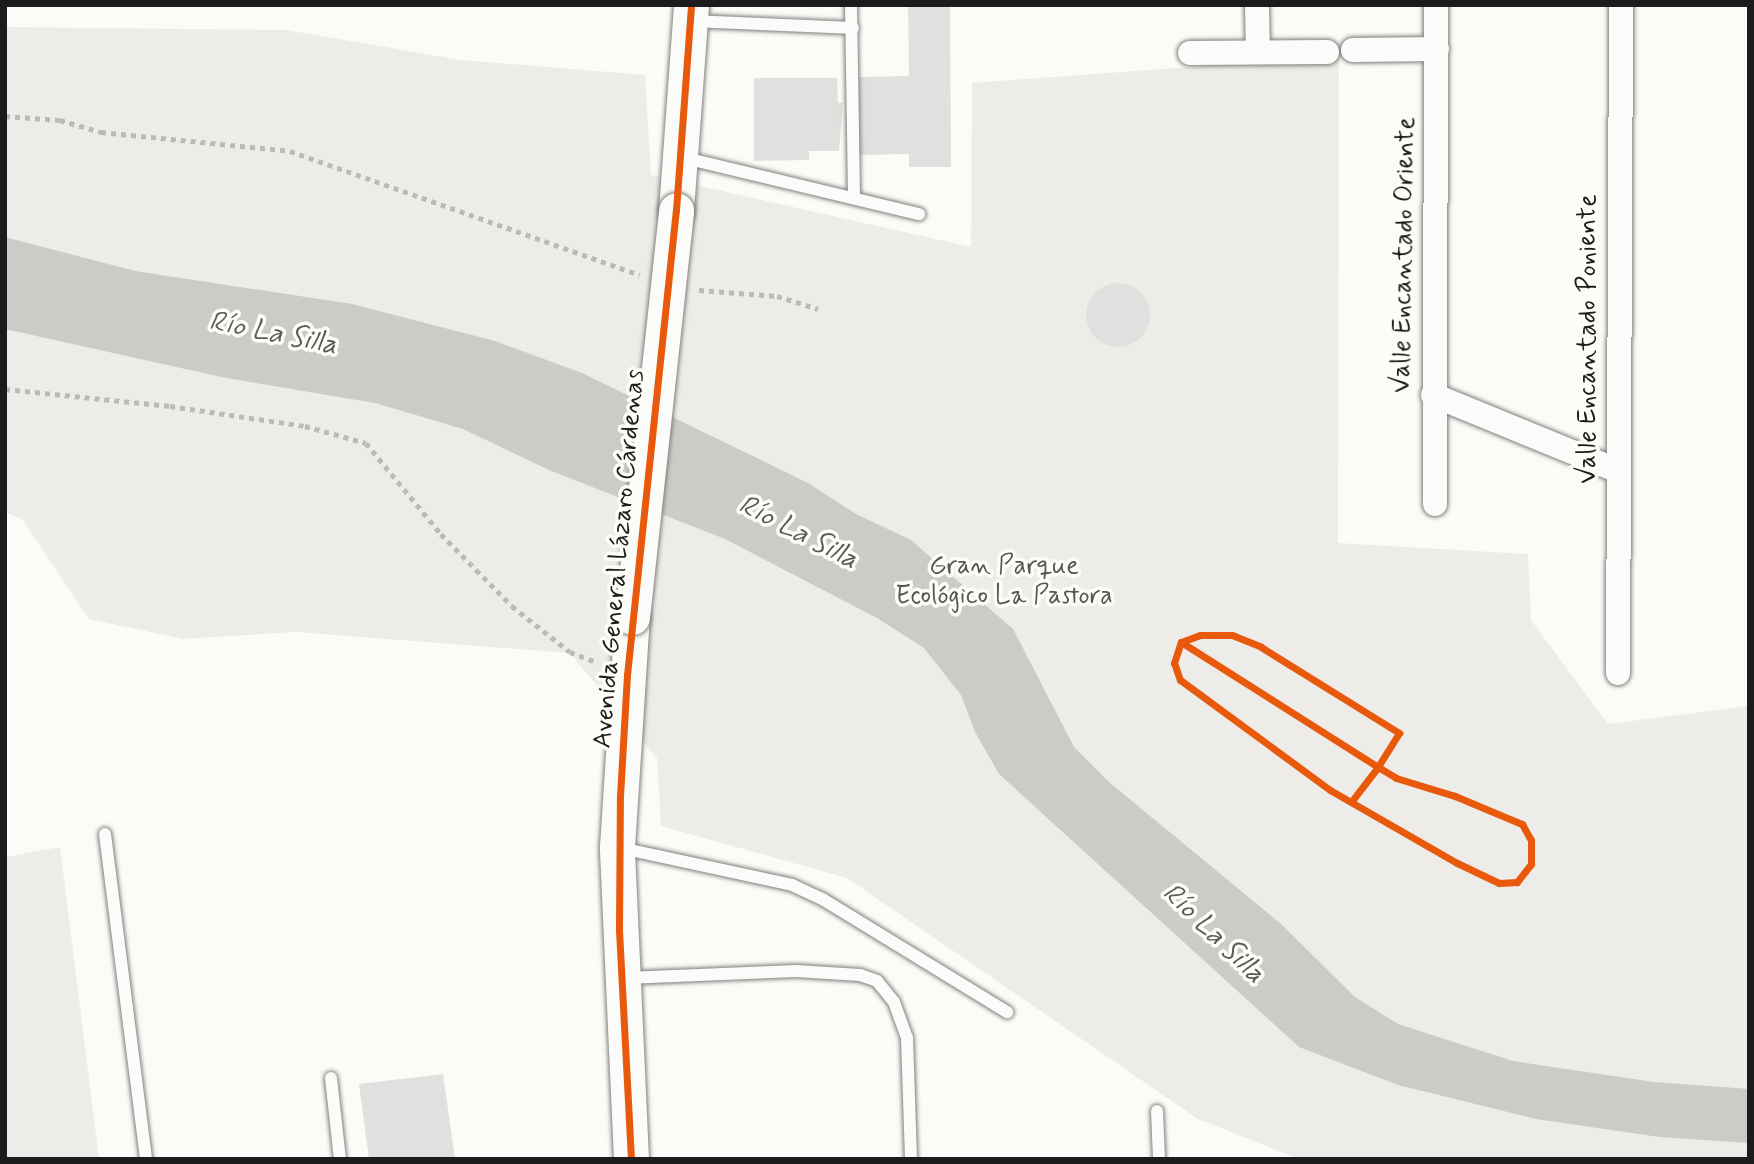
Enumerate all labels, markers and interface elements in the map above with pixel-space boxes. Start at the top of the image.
street label: Valle Encantado Oriente [1387,115,1423,395]
street label: Valle Encantado Poniente [1573,190,1605,488]
water label: Río La Silla [206,305,340,363]
street label: Avenida General Lázaro Cárdenas [588,366,652,752]
water label: Río La Silla [732,488,864,578]
park label: Gran Parque Ecológico La Pastora [896,551,1112,612]
water label: Río La Silla [1154,877,1272,991]

